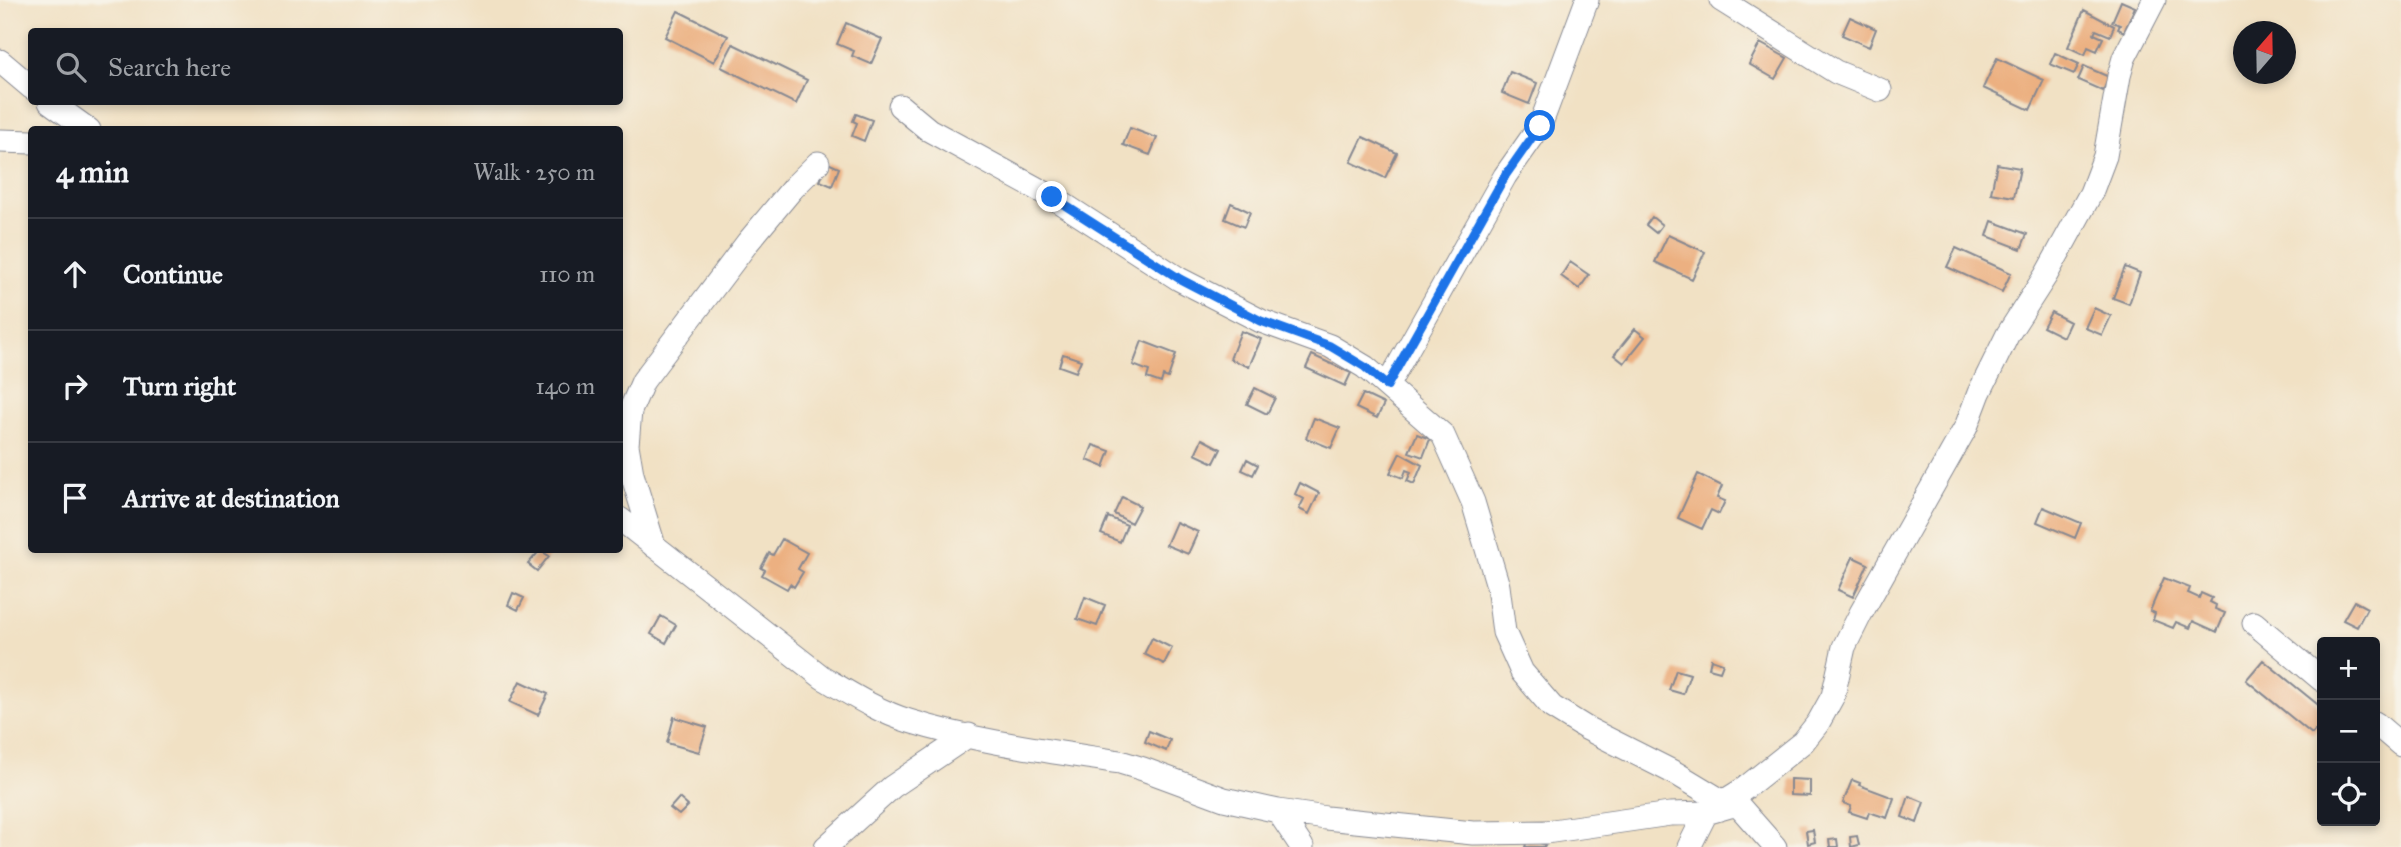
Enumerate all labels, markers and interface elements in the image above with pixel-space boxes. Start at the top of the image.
north arrow [2233,21,2296,84]
search box [28,28,623,105]
icon: search [52,48,90,86]
text: Search here [108,51,231,83]
route start [1524,110,1555,141]
text: 4 min [56,154,129,190]
text: Walk · 250 m [473,158,595,186]
route end [1036,181,1067,212]
icon: ahead [56,255,94,293]
text: Continue [123,258,223,290]
text: 110 m [539,260,595,288]
icon: right [56,367,94,405]
text: Turn right [123,370,236,402]
text: 140 m [535,372,595,400]
icon: arrive [56,479,94,517]
text: Arrive at destination [123,482,340,514]
map controls [2317,637,2380,826]
button: + [2317,637,2380,700]
button: − [2317,700,2380,763]
button: locate [2317,763,2380,826]

